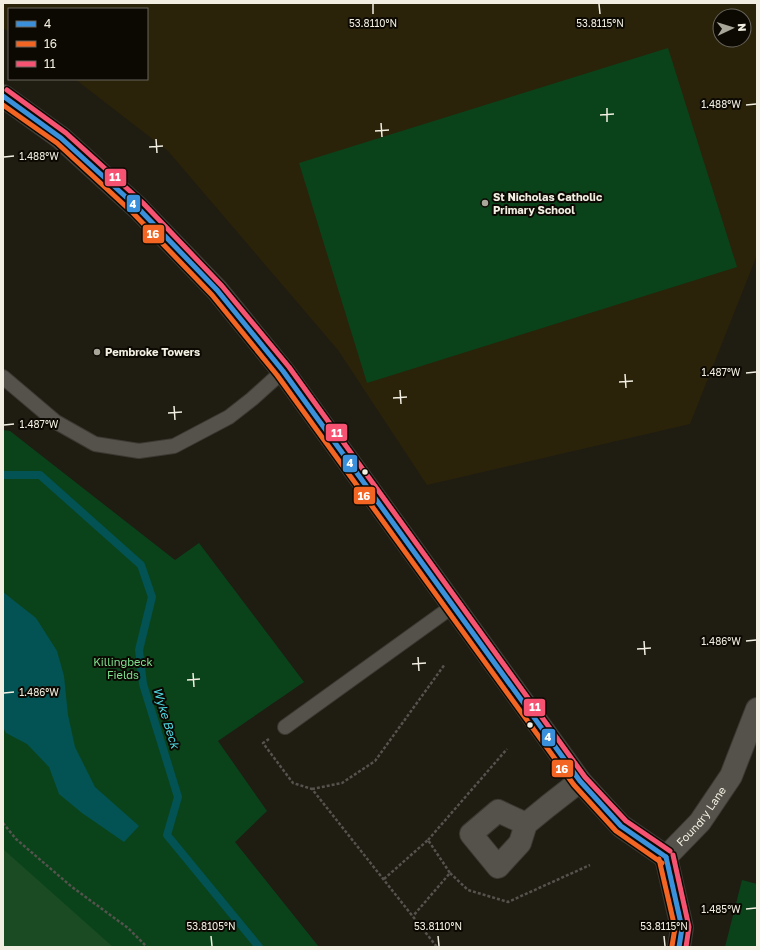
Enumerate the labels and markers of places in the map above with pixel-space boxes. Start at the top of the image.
place label: St Nicholas Catholic Primary School [493,190,603,216]
marker: St Nicholas Catholic Primary School [480,198,490,208]
place label: Pembroke Towers [105,345,200,358]
marker: Pembroke Towers [92,347,102,357]
unlabelled marker [360,467,370,477]
unlabelled marker [525,720,535,730]

